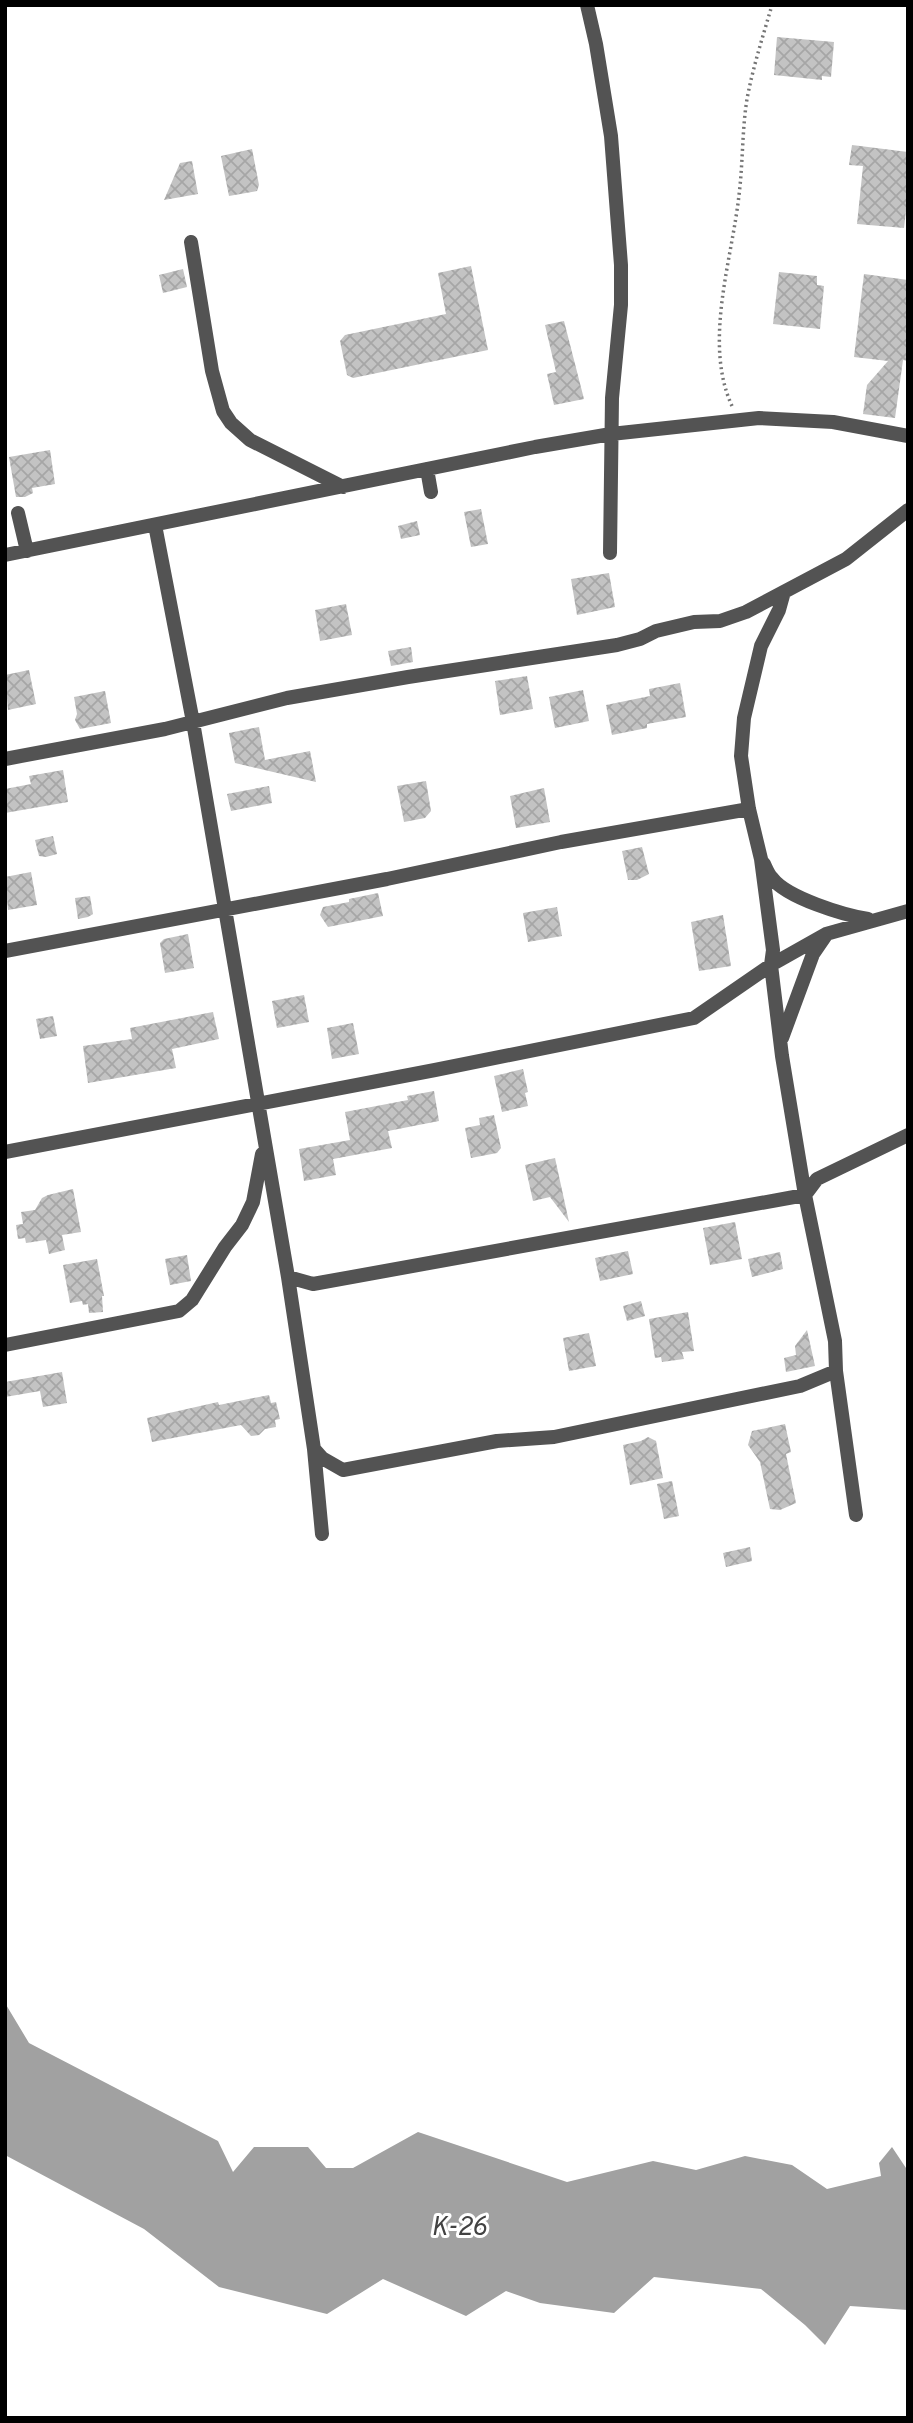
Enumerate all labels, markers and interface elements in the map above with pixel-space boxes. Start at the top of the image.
water label: К-26 [431,2212,487,2245]

